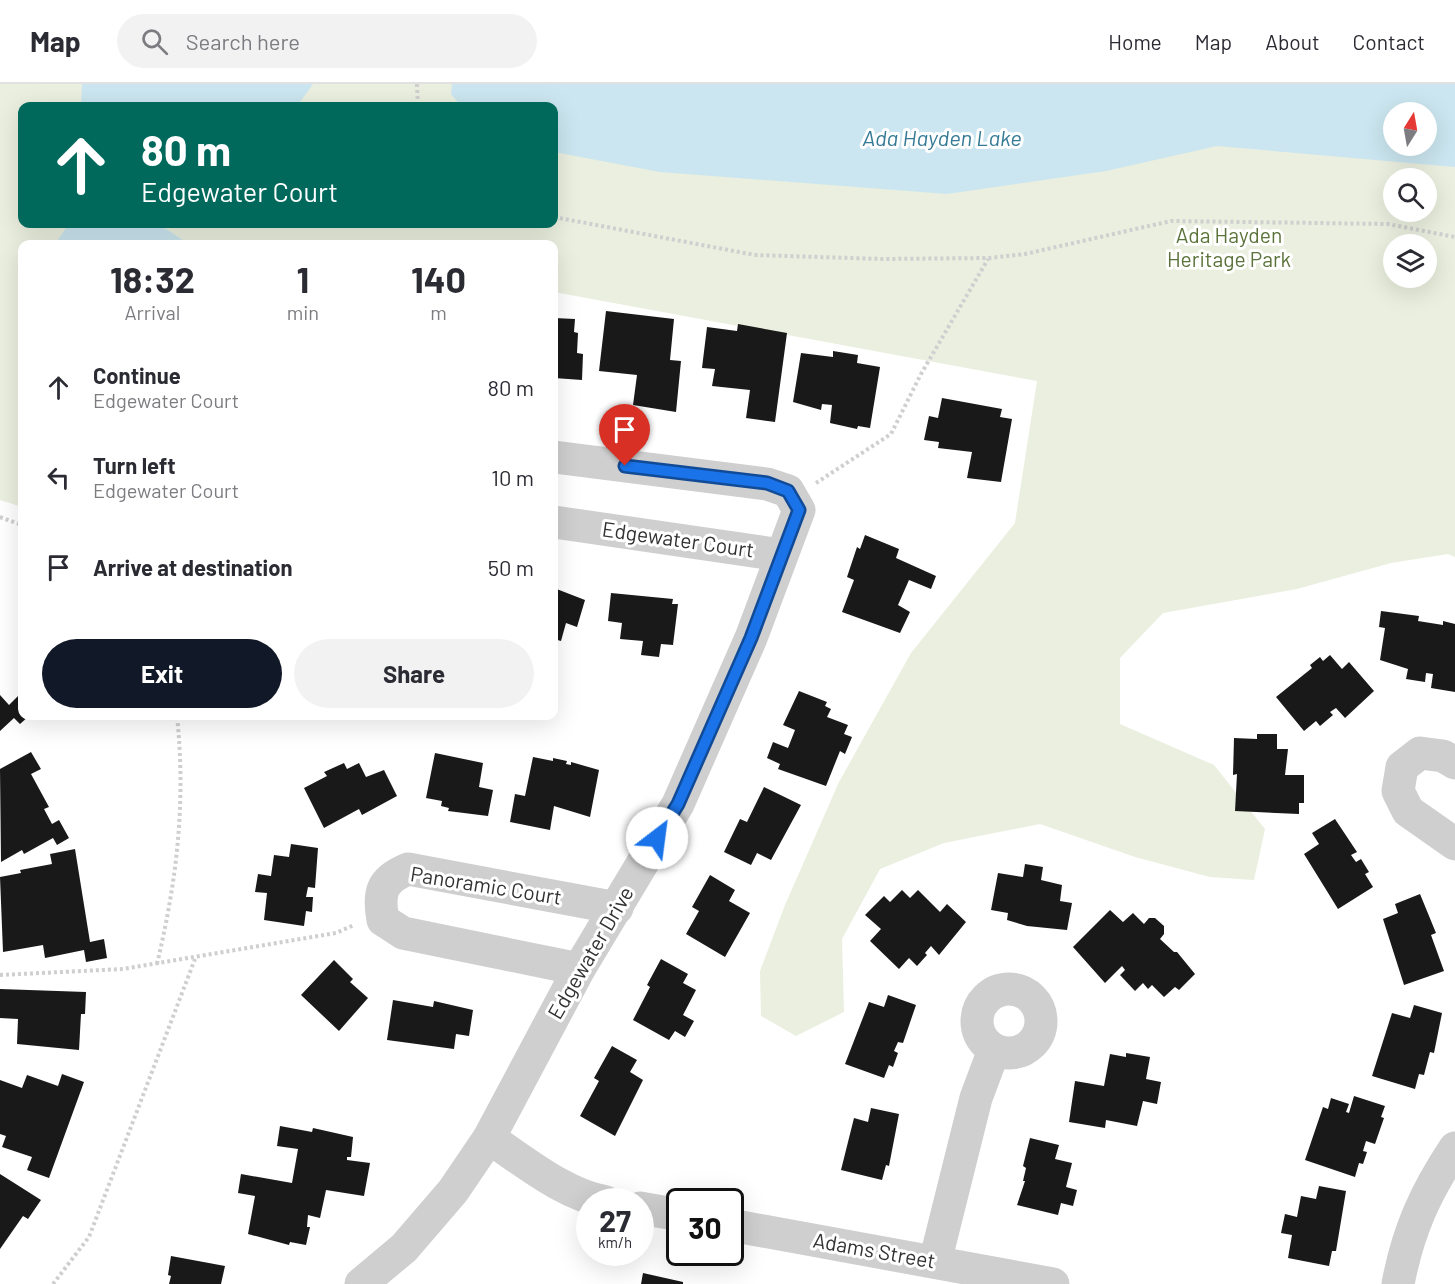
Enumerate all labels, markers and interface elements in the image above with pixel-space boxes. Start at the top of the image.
search box [117,14,537,68]
text: Map [30,24,81,58]
icon: search [138,25,171,58]
text: Search here [186,28,300,54]
text: Home [1108,29,1162,54]
text: Map [1195,29,1232,54]
text: About [1265,29,1320,54]
text: Contact [1353,29,1425,54]
north arrow [1383,102,1437,156]
map controls [1383,102,1437,288]
text: 80 m [141,124,231,174]
water label: Ada Hayden Lake [862,124,1022,150]
icon: ahead [42,126,120,204]
button: search [1383,168,1437,222]
text: Edgewater Court [141,175,338,207]
park label: Ada Hayden Heritage Park [1167,222,1291,271]
button: layers [1383,234,1437,288]
text: 18:32 [110,257,195,300]
text: 1 [297,257,309,300]
text: 140 [411,257,466,300]
text: Arrival [124,300,180,324]
text: min [287,300,319,324]
text: m [430,300,447,324]
text: Continue [93,362,181,388]
icon: ahead [42,371,75,404]
text: 80 m [488,374,534,400]
text: Edgewater Court [93,388,239,412]
pin [599,404,650,466]
icon: arrive [608,413,641,446]
text: Turn left [93,452,176,478]
icon: left [42,461,75,494]
text: 10 m [491,464,534,490]
text: Edgewater Court [93,478,239,502]
street label: Edgewater Court [601,515,756,562]
icon: arrive [42,551,75,584]
text: Arrive at destination [93,554,292,580]
text: 50 m [488,554,534,580]
button: Exit [42,639,282,708]
button: Share [294,639,534,708]
position arrow [625,806,689,870]
street label: Panoramic Court [409,860,564,909]
street label: Edgewater Drive [542,881,638,1023]
speed limit sign: 30 [666,1188,744,1266]
text: 27 [599,1202,631,1238]
street label: Adams Street [811,1226,937,1273]
text: km/h [598,1233,632,1251]

